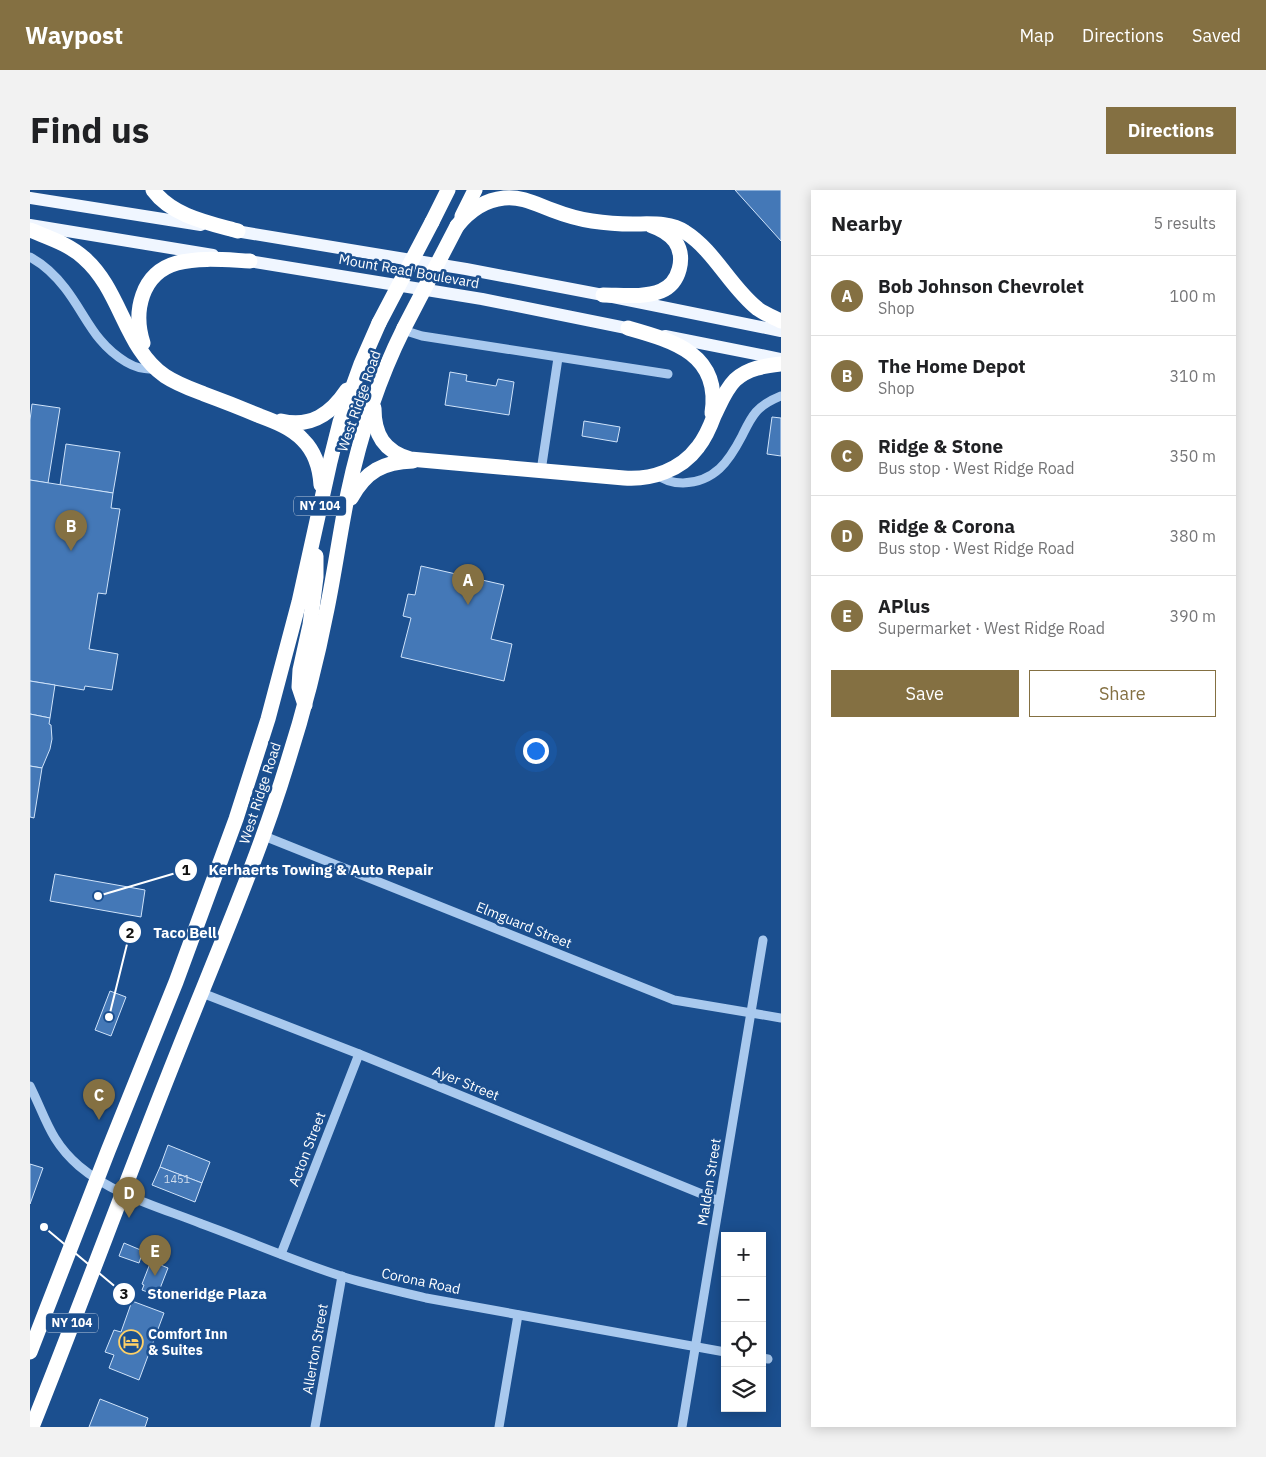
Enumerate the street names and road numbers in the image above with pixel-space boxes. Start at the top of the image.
street label: Mount Read Boulevard [337,250,481,292]
street label: West Ridge Road [333,348,385,454]
road number: NY 104 [294,496,346,516]
street label: West Ridge Road [235,740,285,846]
street label: Elmguard Street [473,898,575,952]
street label: Ayer Street [430,1062,502,1105]
street label: Acton Street [285,1109,329,1189]
street label: Malden Street [693,1137,725,1227]
street label: Corona Road [380,1264,462,1298]
street label: Allerton Street [298,1302,332,1396]
road number: NY 104 [46,1314,98,1332]

